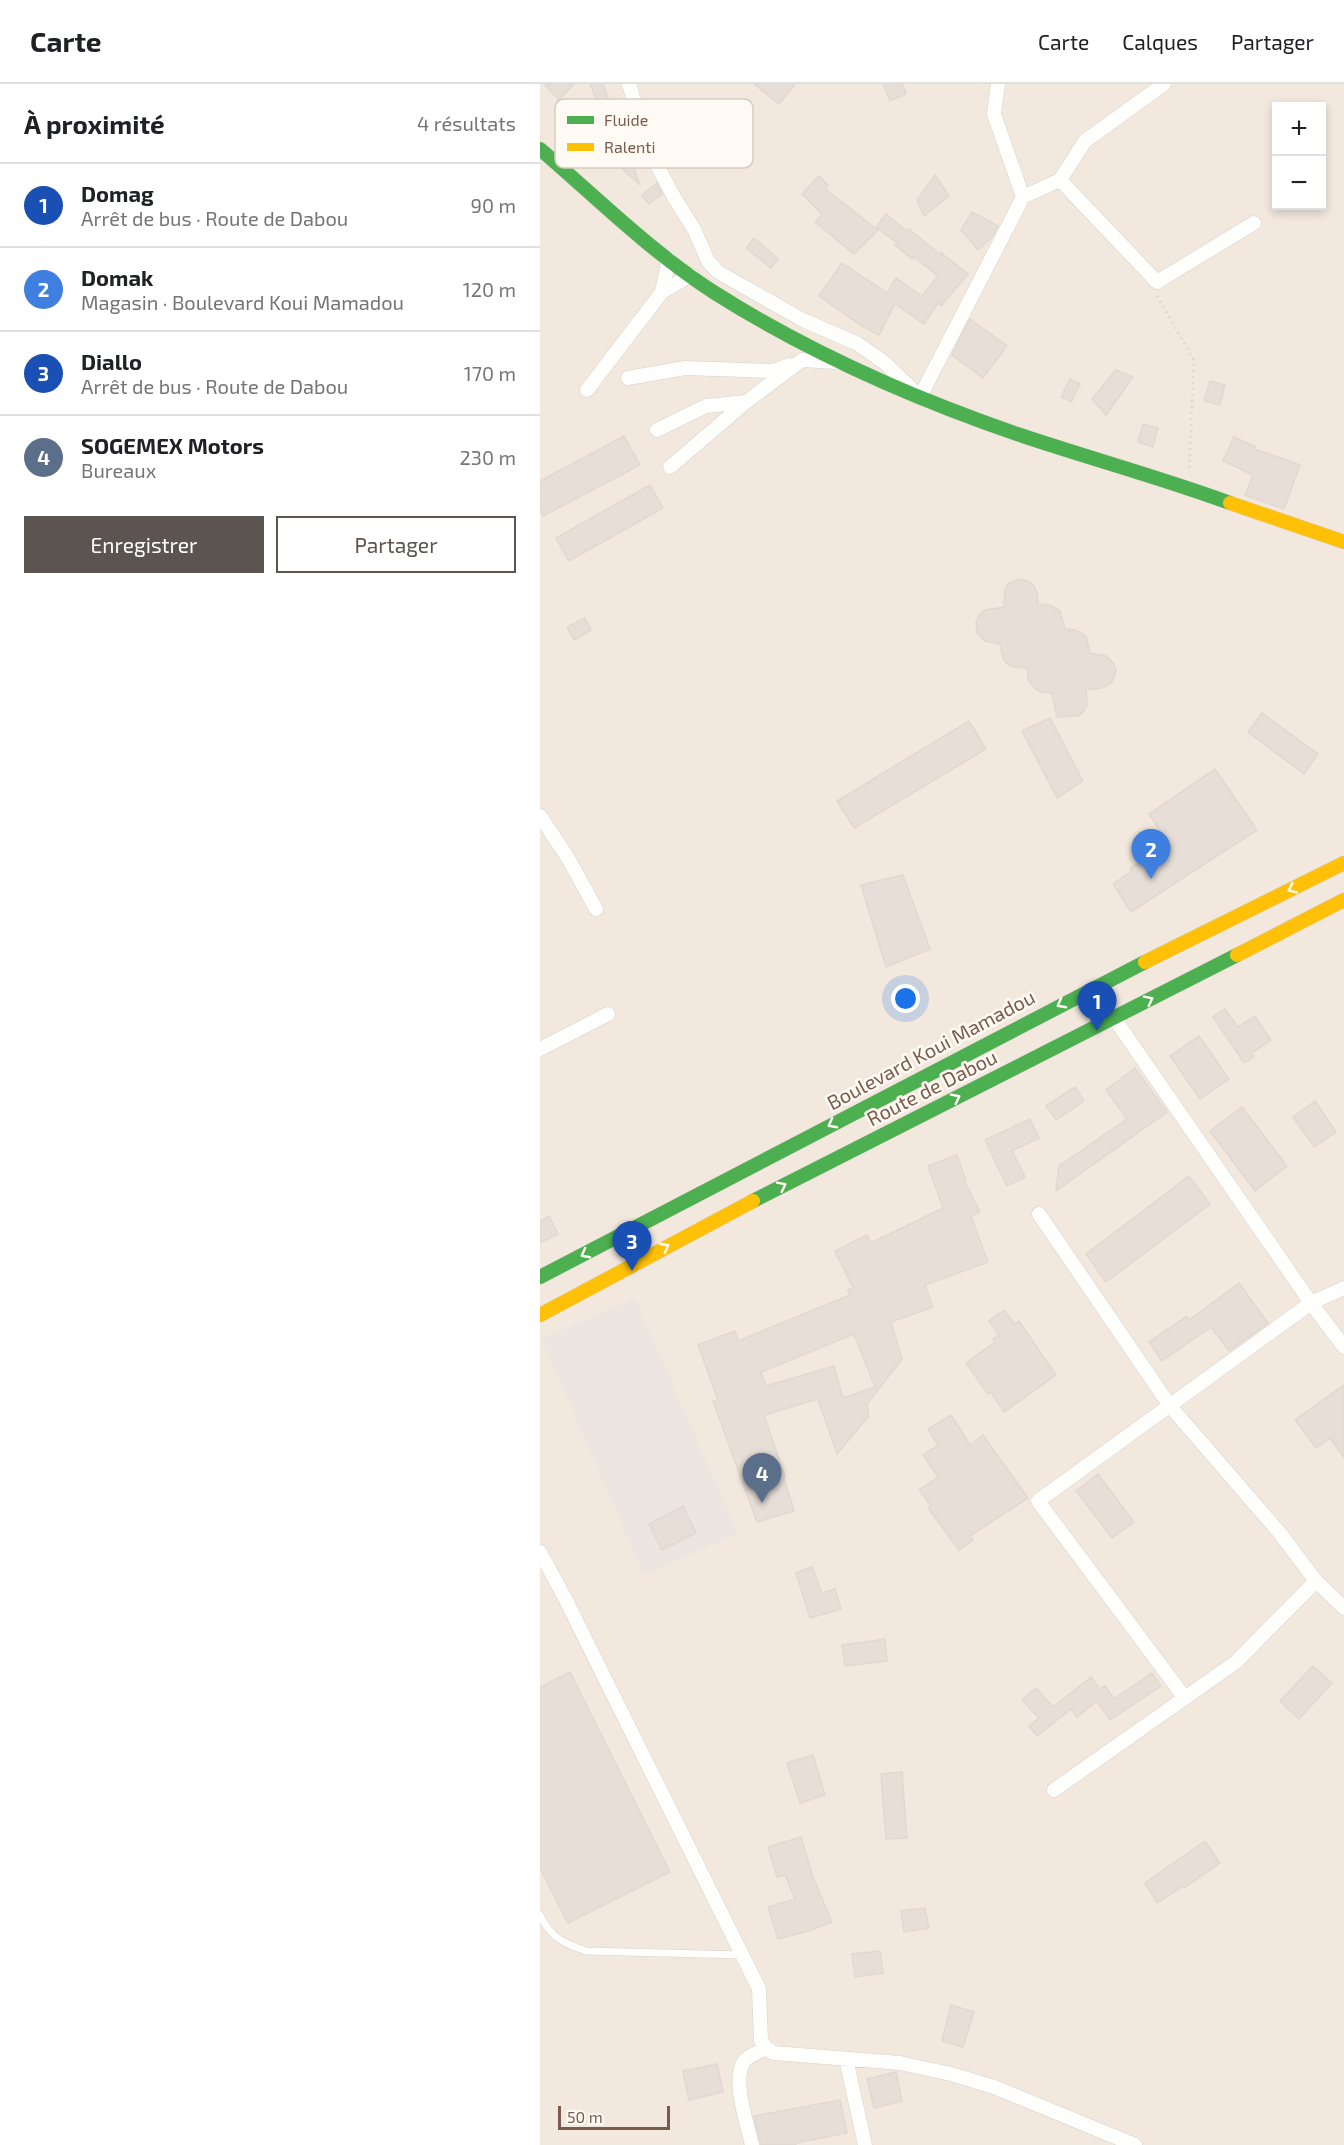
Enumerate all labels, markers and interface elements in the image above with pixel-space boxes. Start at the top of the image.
text: Carte [30,24,102,58]
text: Carte [1038,29,1089,54]
text: Calques [1122,29,1198,54]
text: Partager [1231,29,1314,54]
legend [555,99,753,168]
map controls [1272,102,1326,210]
button: + [1272,102,1326,156]
text: À proximité [24,108,165,139]
text: Fluide [604,110,648,129]
text: 4 résultats [417,111,516,135]
text: Ralenti [604,137,655,156]
button: − [1272,156,1326,210]
text: Domag [81,180,154,206]
text: 1 [39,193,48,217]
text: 90 m [471,193,516,217]
text: Arrêt de bus · Route de Dabou [81,206,348,230]
text: Domak [81,264,153,290]
text: 2 [38,277,49,301]
text: 120 m [463,277,516,301]
text: Magasin · Boulevard Koui Mamadou [81,290,404,314]
text: Diallo [81,348,142,374]
text: 3 [38,361,49,385]
text: 170 m [464,361,516,385]
text: Arrêt de bus · Route de Dabou [81,374,348,398]
text: SOGEMEX Motors [81,432,264,458]
text: 4 [37,445,50,469]
text: 230 m [460,445,516,469]
text: Bureaux [81,458,156,482]
button: Enregistrer [24,516,264,573]
button: Partager [276,516,516,573]
pin: 2 [1132,830,1170,879]
one-way arrow [1287,882,1298,894]
pin: 1 [1078,982,1116,1031]
street label: Boulevard Koui Mamadou [822,984,1039,1114]
your location [891,984,920,1013]
one-way arrow [1142,996,1153,1007]
one-way arrow [1056,997,1067,1008]
street label: Route de Dabou [862,1044,1001,1130]
one-way arrow [950,1094,960,1105]
one-way arrow [828,1117,839,1128]
one-way arrow [776,1182,786,1193]
pin: 3 [612,1222,652,1271]
one-way arrow [659,1243,670,1254]
one-way arrow [581,1247,591,1258]
pin: 4 [742,1454,782,1503]
scale bar [558,2103,670,2130]
text: 50 m [567,2107,603,2126]

